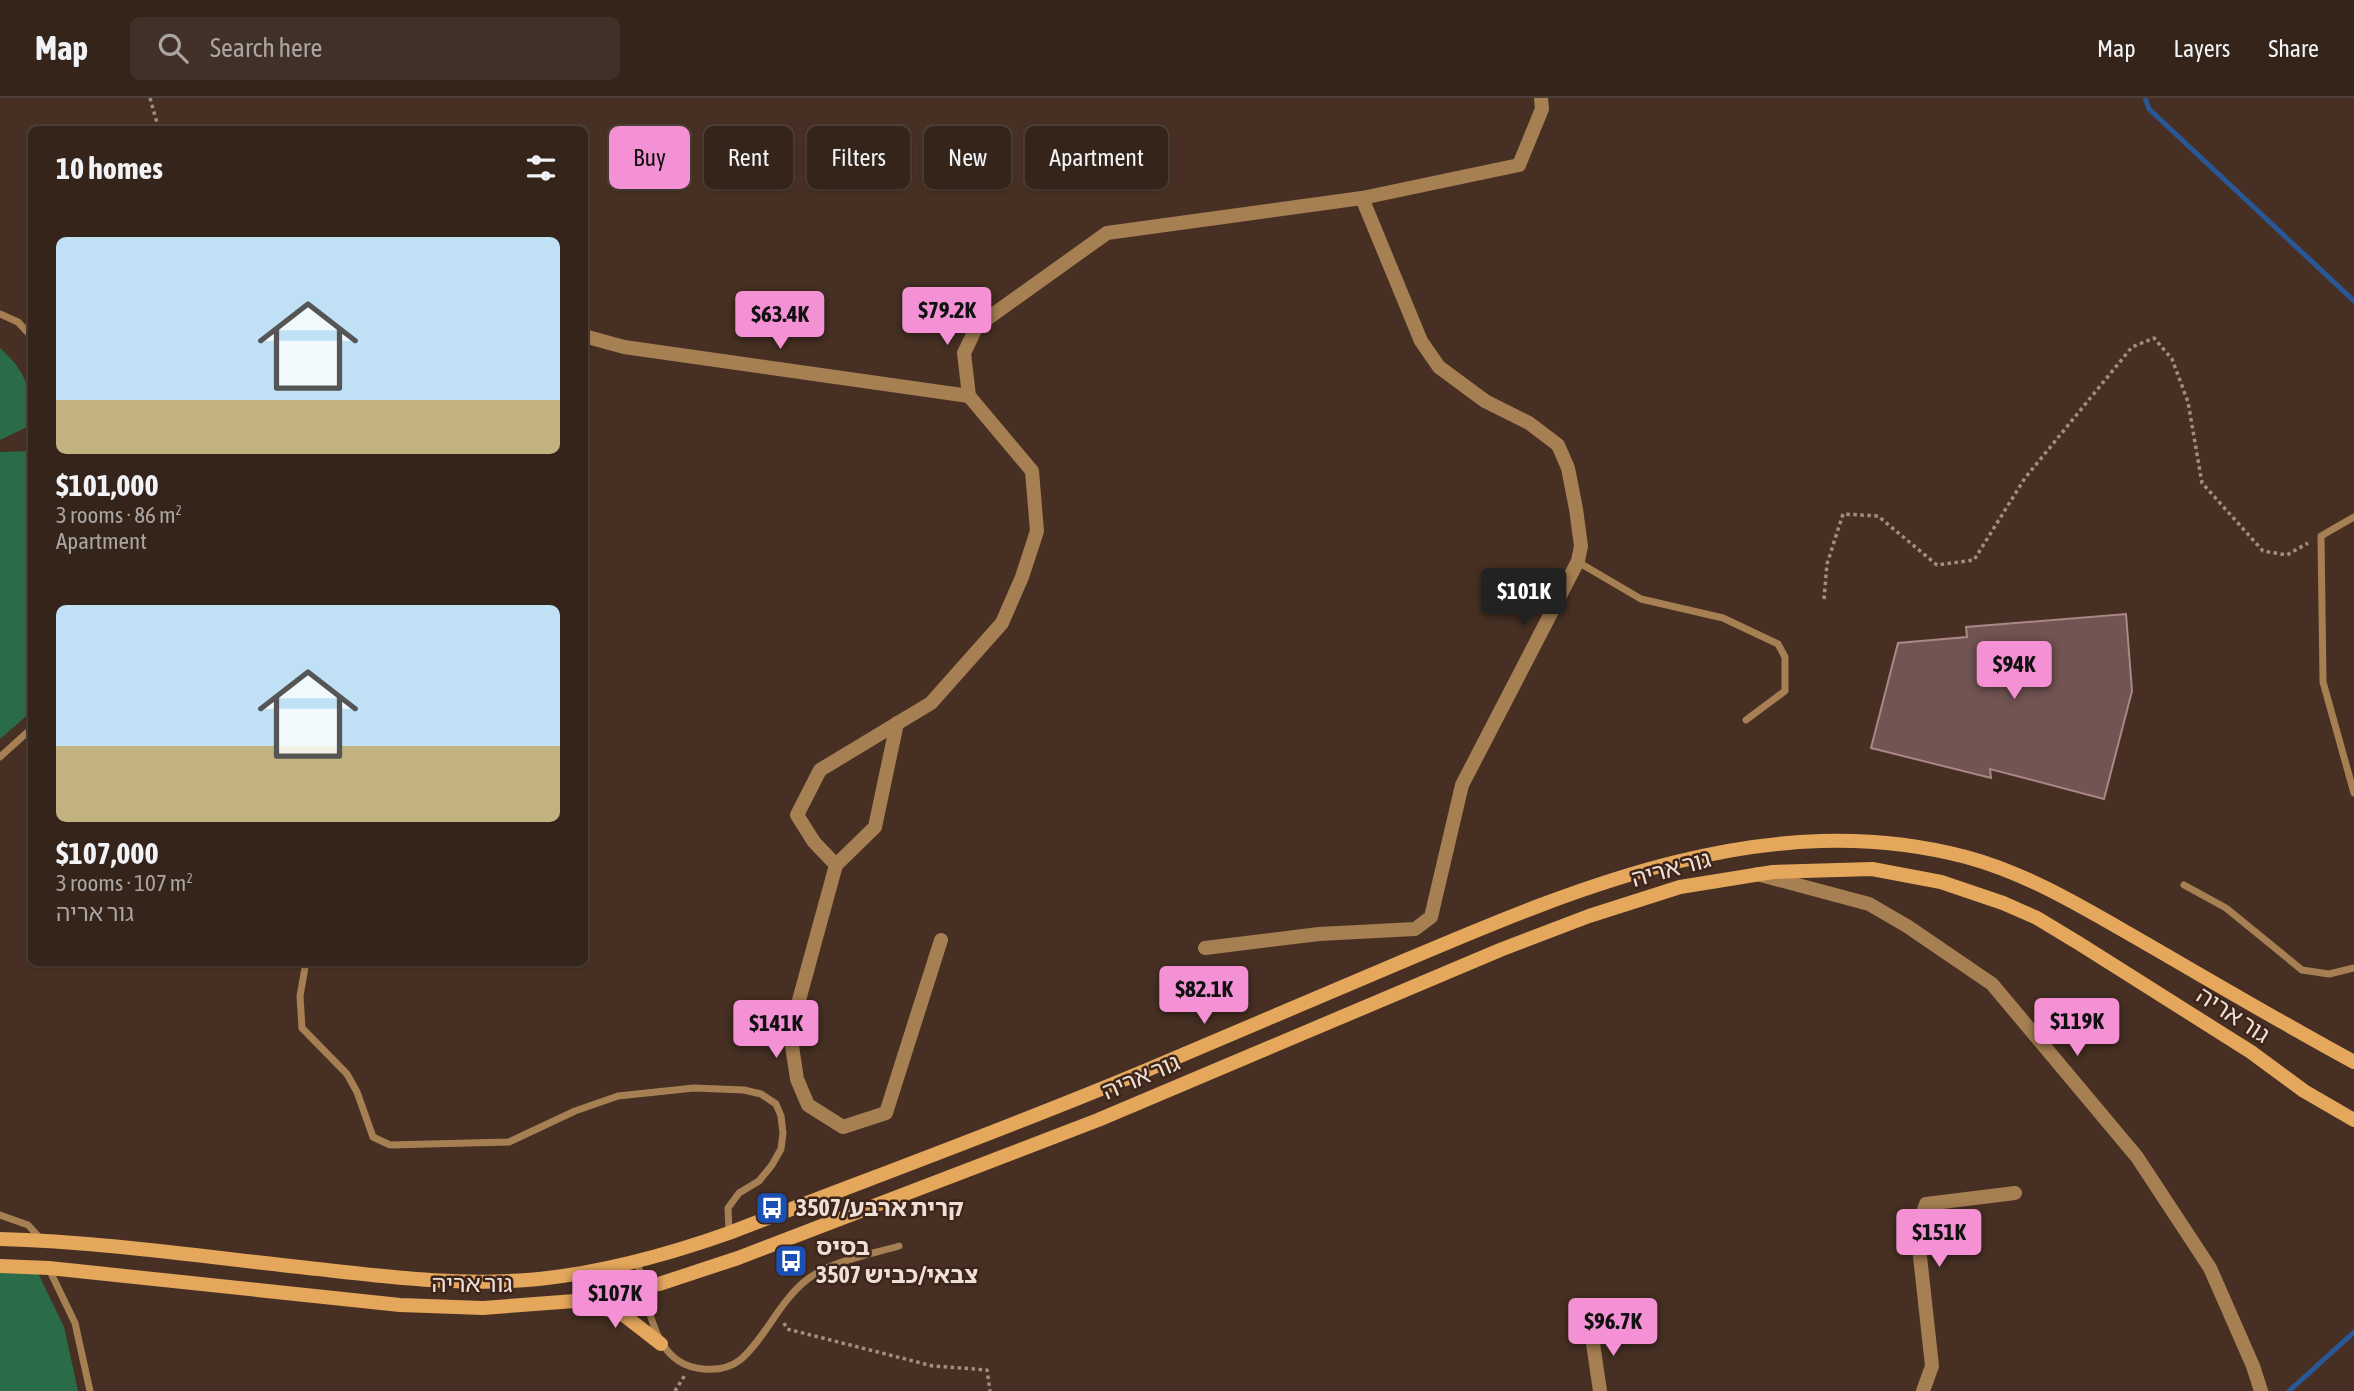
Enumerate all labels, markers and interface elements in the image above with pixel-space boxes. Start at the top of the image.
search box [130,17,620,80]
text: Map [35,29,88,67]
icon: search [154,29,192,67]
text: Search here [210,33,322,63]
text: Map [2097,35,2136,62]
text: Layers [2174,35,2230,62]
text: Share [2268,35,2319,62]
chip: Buy [609,126,690,189]
chip: Rent [704,126,793,189]
chip: Filters [807,126,910,189]
chip: New [924,126,1011,189]
chip: Apartment [1025,126,1168,189]
icon: filters [522,149,560,187]
text: 10 homes [56,151,163,185]
icon: home [245,283,371,409]
pin: $79.2K [890,288,1004,347]
pin: $63.4K [723,292,837,351]
text: $79.2K [918,297,976,323]
text: $63.4K [751,301,809,327]
text: $101,000 [56,468,159,502]
text: 3 rooms · 86 m² [56,502,182,528]
text: Apartment [56,528,147,554]
pin: $101K [1475,568,1573,628]
text: $101K [1497,578,1551,604]
pin: $94K [1973,642,2055,701]
icon: home [245,651,371,777]
text: $94K [1993,651,2035,677]
text: $107,000 [56,836,159,870]
street label: גור אריה [1628,845,1714,892]
text: 3 rooms · 107 m² [56,870,193,896]
text: גור אריה [56,900,134,926]
pin: $82.1K [1147,967,1261,1026]
text: $82.1K [1175,976,1233,1002]
street label: גור אריה [2192,981,2275,1048]
pin: $119K [2028,998,2126,1058]
pin: $141K [727,1000,825,1060]
text: $119K [2050,1008,2104,1034]
text: $141K [749,1010,803,1036]
street label: גור אריה [1098,1048,1183,1105]
bus stop icon: קרית ארבע/3507 [753,1189,791,1227]
place label: קרית ארבע/3507 [796,1194,964,1221]
pin: $151K [1890,1210,1988,1269]
text: $151K [1912,1219,1966,1245]
place label: בסיס צבאי/כביש 3507 [816,1233,978,1288]
bus stop icon: בסיס צבאי/כביש 3507 [772,1242,810,1280]
street label: גור אריה [431,1270,513,1297]
pin: $107K [566,1270,664,1330]
text: $107K [588,1280,642,1306]
pin: $96.7K [1556,1298,1670,1358]
text: $96.7K [1584,1308,1642,1334]

